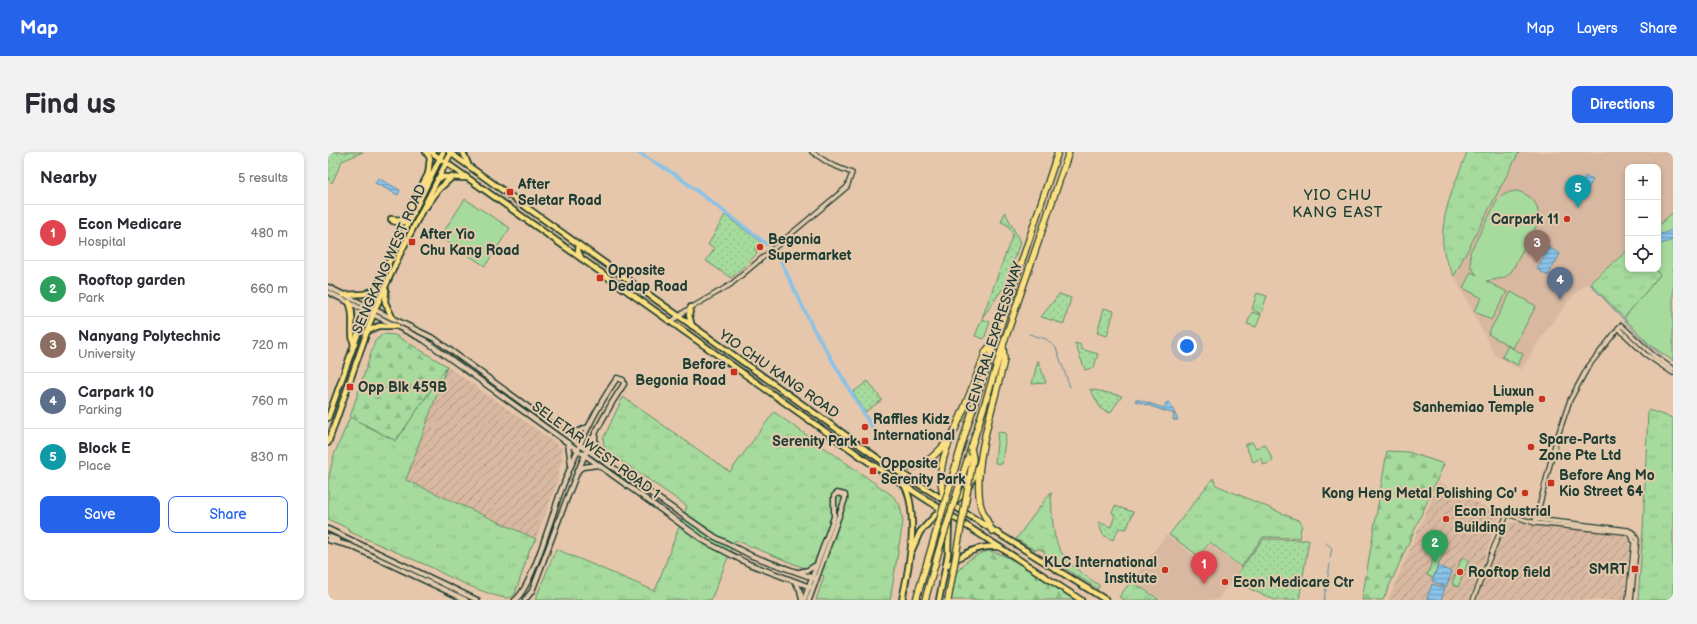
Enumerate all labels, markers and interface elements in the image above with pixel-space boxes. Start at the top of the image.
text: Map [20,17,58,40]
text: Map [1526,20,1554,37]
text: Layers [1576,20,1618,37]
text: Share [1640,20,1677,37]
button: Directions [1572,86,1673,123]
text: Find us [24,88,116,121]
map controls [1625,164,1661,272]
button: + [1625,164,1661,200]
text: Nearby [40,168,97,188]
text: 5 results [238,170,288,186]
pin: 5 [1565,175,1591,208]
place label: After Seletar Road [517,176,602,209]
street label: SENGKANG WEST ROAD [348,182,430,336]
district label: YIO CHU KANG EAST [1292,186,1384,222]
marker: After Seletar Road [505,187,515,197]
button: − [1625,200,1661,236]
place label: Carpark 11 [1491,211,1559,228]
marker: Carpark 11 [1562,214,1572,224]
text: Econ Medicare [78,215,182,234]
text: 1 [50,225,56,241]
text: 480 m [251,225,288,241]
place label: After Yio Chu Kang Road [419,226,519,259]
pin: 3 [1524,230,1550,263]
place label: Begonia Supermarket [768,231,852,264]
text: Hospital [78,234,126,250]
button: locate [1625,236,1661,272]
marker: After Yio Chu Kang Road [407,237,417,247]
marker: Begonia Supermarket [755,242,765,252]
street label: CENTRAL EXPRESSWAY [962,259,1027,415]
place label: Opposite Dedap Road [608,262,688,295]
pin: 4 [1547,267,1573,300]
text: Rooftop garden [78,271,185,290]
marker: Opposite Dedap Road [595,273,605,283]
text: 2 [49,281,57,297]
text: 660 m [250,281,288,297]
text: Park [78,290,104,306]
street label: YIO CHU KANG ROAD [715,326,842,422]
text: Nanyang Polytechnic [78,327,221,346]
your location [1177,336,1197,356]
text: 3 [49,337,57,353]
text: 720 m [252,337,288,353]
text: University [78,346,135,362]
place label: Before Begonia Road [635,356,726,389]
marker: Before Begonia Road [729,367,739,377]
place label: Opp Blk 459B [358,379,447,396]
marker: Opp Blk 459B [345,382,355,392]
text: Carpark 10 [78,383,154,402]
place label: Liuxun Sanhemiao Temple [1413,383,1534,416]
text: 4 [49,393,57,409]
text: 760 m [252,393,288,409]
marker: Liuxun Sanhemiao Temple [1537,394,1547,404]
street label: SELETAR WEST ROAD 1 [529,398,663,502]
text: Parking [78,402,122,418]
place label: Raffles Kidz International [873,411,955,444]
marker: Raffles Kidz International [860,422,870,432]
place label: Spare-Parts Zone Pte Ltd [1539,431,1621,464]
place label: Serenity Park [772,433,858,450]
marker: Serenity Park [860,436,870,446]
text: Block E [78,439,131,458]
marker: Spare-Parts Zone Pte Ltd [1526,442,1536,452]
text: 5 [49,449,57,465]
text: 830 m [251,449,288,465]
place label: Opposite Serenity Park [881,455,966,488]
text: Place [78,458,111,474]
marker: Opposite Serenity Park [868,466,878,476]
place label: Before Ang Mo Kio Street 64 [1559,467,1655,500]
marker: Before Ang Mo Kio Street 64 [1546,478,1556,488]
place label: Kong Heng Metal Polishing Co' [1321,485,1517,502]
marker: Kong Heng Metal Polishing Co' [1520,488,1530,498]
button: Save [40,496,160,533]
button: Share [168,496,288,533]
place label: Econ Industrial Building [1454,503,1551,536]
marker: Econ Industrial Building [1441,514,1451,524]
pin: 2 [1422,530,1448,563]
pin: 1 [1191,551,1217,584]
place label: KLC International Institute [1044,554,1157,587]
place label: SMRT [1589,561,1627,578]
place label: Rooftop field [1468,564,1551,581]
marker: SMRT [1630,564,1640,574]
marker: KLC International Institute [1160,565,1170,575]
marker: Rooftop field [1455,567,1465,577]
place label: Econ Medicare Ctr [1233,574,1354,591]
marker: Econ Medicare Ctr [1220,577,1230,587]

